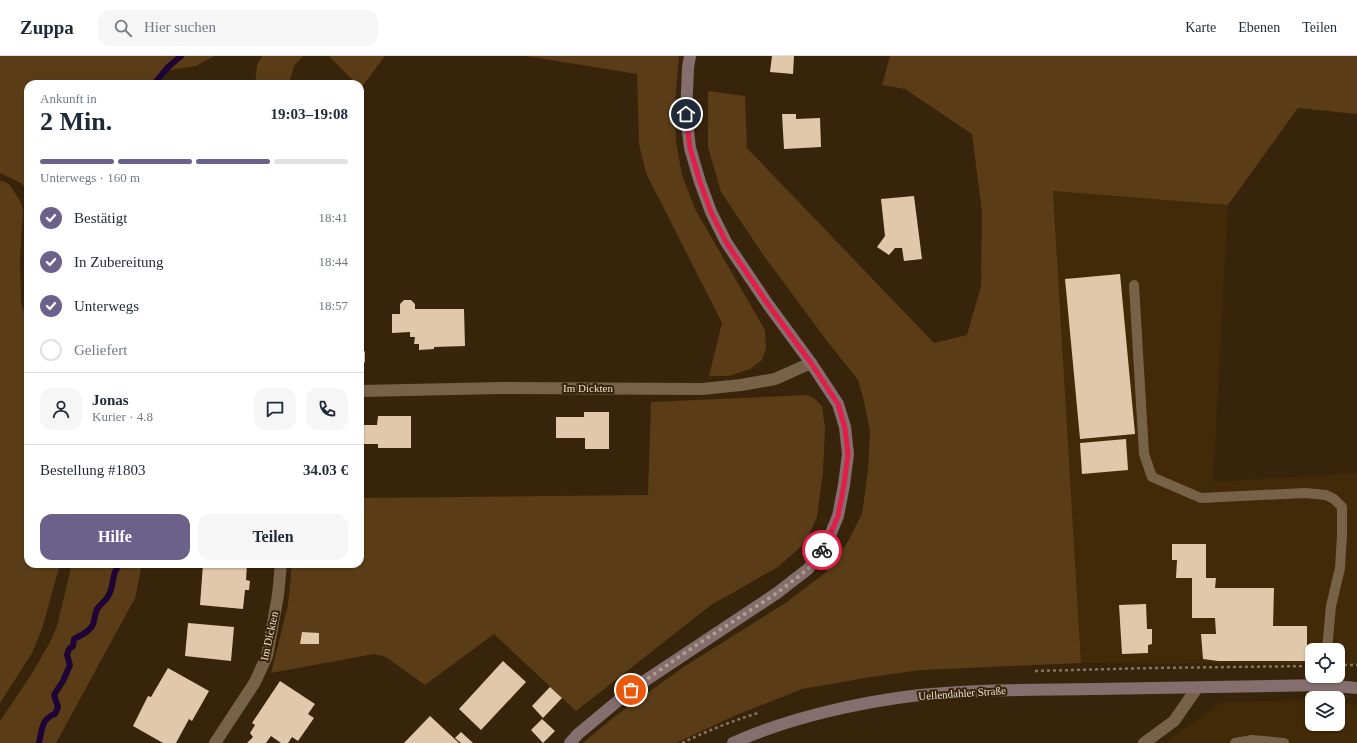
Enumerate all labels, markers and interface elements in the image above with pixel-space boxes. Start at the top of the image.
search box [98,10,378,46]
text: Zuppa [20,17,74,38]
icon: search [112,17,134,39]
text: Hier suchen [144,19,216,35]
text: Karte [1185,20,1216,35]
text: Ebenen [1238,20,1280,35]
text: Teilen [1302,20,1337,35]
text: Ankunft in [40,91,97,106]
pin [669,97,703,131]
icon: home [675,103,697,125]
text: 19:03–19:08 [271,106,348,122]
text: 2 Min. [40,107,112,136]
text: Unterwegs · 160 m [40,170,140,185]
icon: check [40,207,62,229]
text: Bestätigt [74,210,127,226]
text: 18:41 [318,210,348,225]
icon: check [40,251,62,273]
text: In Zubereitung [74,254,164,270]
text: 18:44 [318,254,348,269]
icon: check [40,295,62,317]
text: Unterwegs [74,298,139,314]
text: 18:57 [318,298,348,313]
text: Geliefert [74,342,127,358]
street label: Im Dickten [563,382,613,394]
button: person [40,388,82,430]
button: chat [254,388,296,430]
button: phone [306,388,348,430]
text: Jonas [92,392,129,408]
text: Kurier · 4.8 [92,409,153,424]
text: Bestellung #1803 [40,462,145,478]
text: 34.03 € [303,462,348,478]
button: Hilfe [40,514,190,560]
button: Teilen [198,514,348,560]
courier [802,530,842,570]
icon: bike [811,539,833,561]
street label: Im Dickten [258,610,280,662]
map controls [1305,643,1345,731]
button: locate [1305,643,1345,683]
pin [614,673,648,707]
icon: bag [620,679,642,701]
street label: Uellendahler Straße [918,684,1006,702]
button: layers [1305,691,1345,731]

